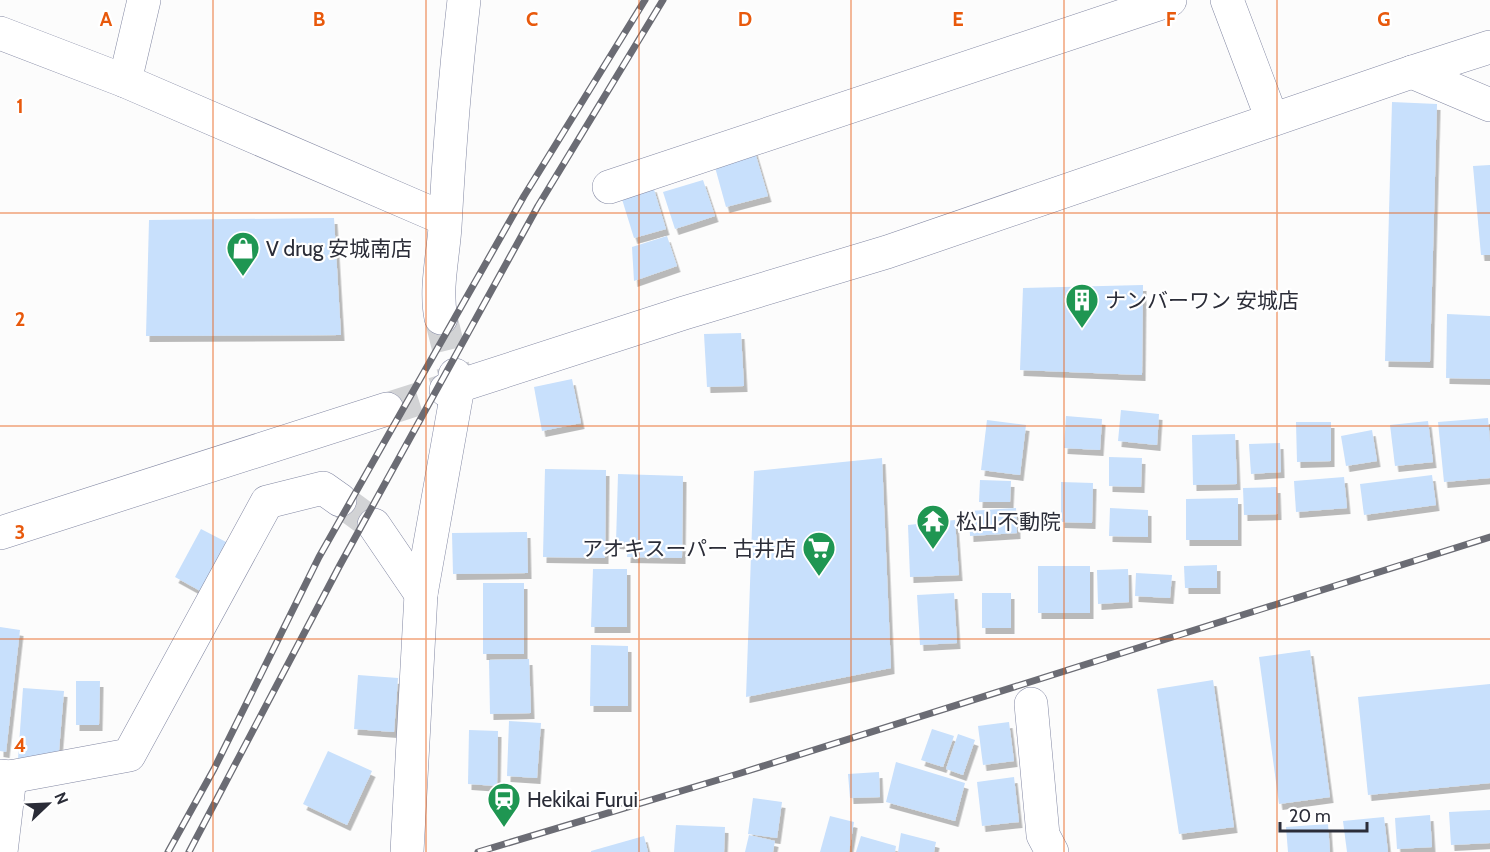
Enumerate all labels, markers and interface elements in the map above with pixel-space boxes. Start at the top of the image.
text: A [100,7,113,31]
text: B [313,7,325,31]
text: C [526,7,538,31]
text: D [738,7,752,31]
text: E [952,7,964,31]
text: F [1166,7,1177,31]
text: G [1377,7,1391,31]
text: 1 [16,94,24,118]
shop icon: V drug 安城南店 [225,230,261,277]
place label: V drug 安城南店 [266,236,412,261]
building icon: ナンバーワン 安城店 [1064,282,1100,329]
place label: ナンバーワン 安城店 [1105,288,1299,313]
text: 2 [15,307,25,331]
temple icon: 松山不動院 [915,503,951,550]
place label: 松山不動院 [956,509,1061,534]
text: 3 [15,520,25,544]
supermarket icon: アオキスーパー 古井店 [801,530,837,577]
place label: アオキスーパー 古井店 [582,536,796,561]
text: 4 [14,733,26,757]
north arrow [18,774,78,834]
station icon: Hekikai Furui [486,781,522,828]
place label: Hekikai Furui [527,787,638,812]
text: N [50,789,72,807]
scale bar [1280,795,1367,833]
text: 20 m [1289,805,1331,827]

